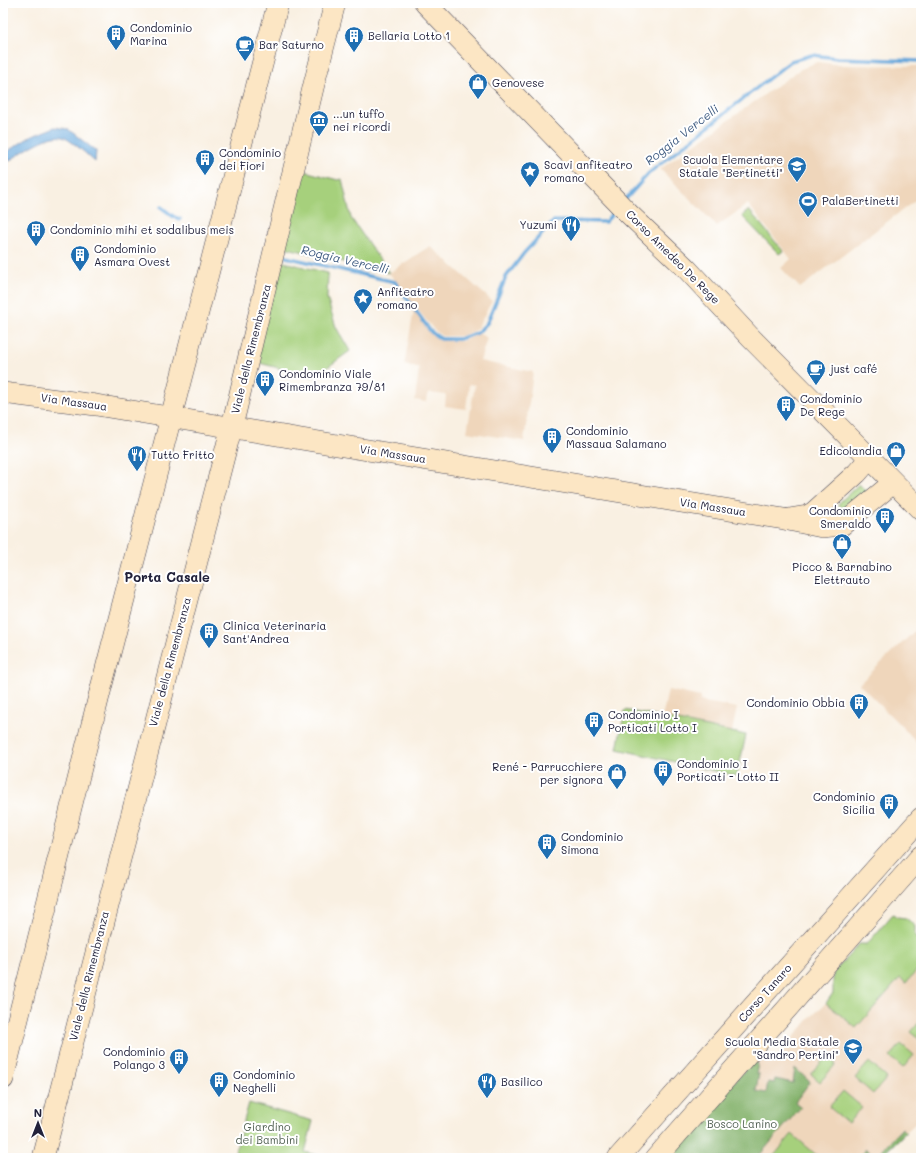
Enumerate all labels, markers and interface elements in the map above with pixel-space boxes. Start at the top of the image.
place label: Condominio Marina [130,20,193,48]
building icon: Condominio Marina [105,23,127,51]
building icon: Bellaria Lotto 1 [343,25,365,53]
place label: Bellaria Lotto 1 [368,28,450,43]
cafe icon: Bar Saturno [234,34,256,62]
place label: Bar Saturno [259,37,324,52]
shop icon: Genovese [467,72,489,100]
place label: Genovese [492,75,545,90]
water label: Roggia Vercelli [641,100,722,168]
place label: ...un tuffo nei ricordi [333,106,391,134]
museum icon: ...un tuffo nei ricordi [308,109,330,137]
place label: Condominio dei Fiori [219,145,282,173]
building icon: Condominio dei Fiori [194,148,216,176]
place label: Scuola Elementare Statale "Bertinetti" [679,152,783,180]
school or university icon: Scuola Elementare Statale "Bertinetti" [786,155,808,183]
place label: Scavi anfiteatro romano [544,157,633,185]
place icon: Scavi anfiteatro romano [519,160,541,188]
sports icon: PalaBertinetti [797,190,819,218]
place label: PalaBertinetti [822,193,899,208]
street label: Corso Amedeo De Rege [623,206,724,307]
restaurant icon: Yuzumi [560,214,582,242]
place label: Yuzumi [520,217,557,232]
building icon: Condominio mihi et sodalibus meis [25,219,47,247]
place label: Condominio mihi et sodalibus meis [50,222,234,237]
place label: Condominio Asmara Ovest [94,241,170,269]
water label: Roggia Vercelli [300,241,391,277]
building icon: Condominio Asmara Ovest [69,244,91,272]
street label: Viale della Rimembranza [227,282,274,415]
place label: Anfiteatro romano [377,284,434,312]
place icon: Anfiteatro romano [352,287,374,315]
cafe icon: just café [805,358,827,386]
place label: just café [829,361,878,376]
place label: Condominio Viale Rimembranza 79/81 [279,366,386,394]
building icon: Condominio Viale Rimembranza 79/81 [254,369,276,397]
street label: Via Massaua [40,389,108,414]
place label: Condominio De Rege [800,391,863,419]
building icon: Condominio De Rege [775,394,797,422]
place label: Condominio Massaua Salamano [566,423,667,451]
building icon: Condominio Massaua Salamano [541,426,563,454]
shop icon: Edicolandia [885,440,907,468]
street label: Via Massaua [359,441,427,466]
place label: Edicolandia [819,443,882,458]
restaurant icon: Tutto Fritto [126,444,148,472]
place label: Tutto Fritto [151,447,215,462]
street label: Via Massaua [679,494,747,519]
place label: Condominio Smeraldo [809,503,871,531]
building icon: Condominio Smeraldo [874,506,896,534]
shop icon: Picco & Barnabino Elettrauto [831,532,853,560]
place label: Picco & Barnabino Elettrauto [792,559,892,587]
district label: Porta Casale [124,568,210,585]
street label: Viale della Rimembranza [145,595,194,728]
place label: Clinica Veterinaria Sant'Andrea [223,618,327,646]
building icon: Clinica Veterinaria Sant'Andrea [198,621,220,649]
building icon: Condominio Obbia [848,692,870,720]
place label: Condominio Obbia [746,695,845,710]
place label: Condominio I Porticati Lotto I [608,707,697,735]
building icon: Condominio I Porticati Lotto I [583,710,605,738]
place label: Condominio I Porticati - Lotto II [677,756,779,784]
place label: René - Parrucchiere per signora [492,759,603,787]
building icon: Condominio I Porticati - Lotto II [652,759,674,787]
shop icon: René - Parrucchiere per signora [606,762,628,790]
place label: Condominio Sicilia [813,789,875,817]
building icon: Condominio Sicilia [878,792,900,820]
place label: Condominio Simona [561,829,624,857]
building icon: Condominio Simona [536,832,558,860]
street label: Viale della Rimembranza [65,909,112,1042]
street label: Corso Tanaro [735,960,795,1025]
place label: Scuola Media Statale "Sandro Pertini" [725,1034,839,1062]
school or university icon: Scuola Media Statale "Sandro Pertini" [842,1037,864,1065]
place label: Condominio Polango 3 [103,1044,166,1072]
building icon: Condominio Polango 3 [168,1047,190,1075]
place label: Condominio Neghelli [233,1067,296,1095]
building icon: Condominio Neghelli [208,1070,230,1098]
restaurant icon: Basilico [476,1071,498,1099]
place label: Basilico [501,1074,543,1089]
north arrow [18,1103,58,1143]
text: N [34,1105,42,1120]
park label: Bosco Lanino [707,1116,777,1131]
park label: Giardino dei Bambini [236,1119,298,1147]

